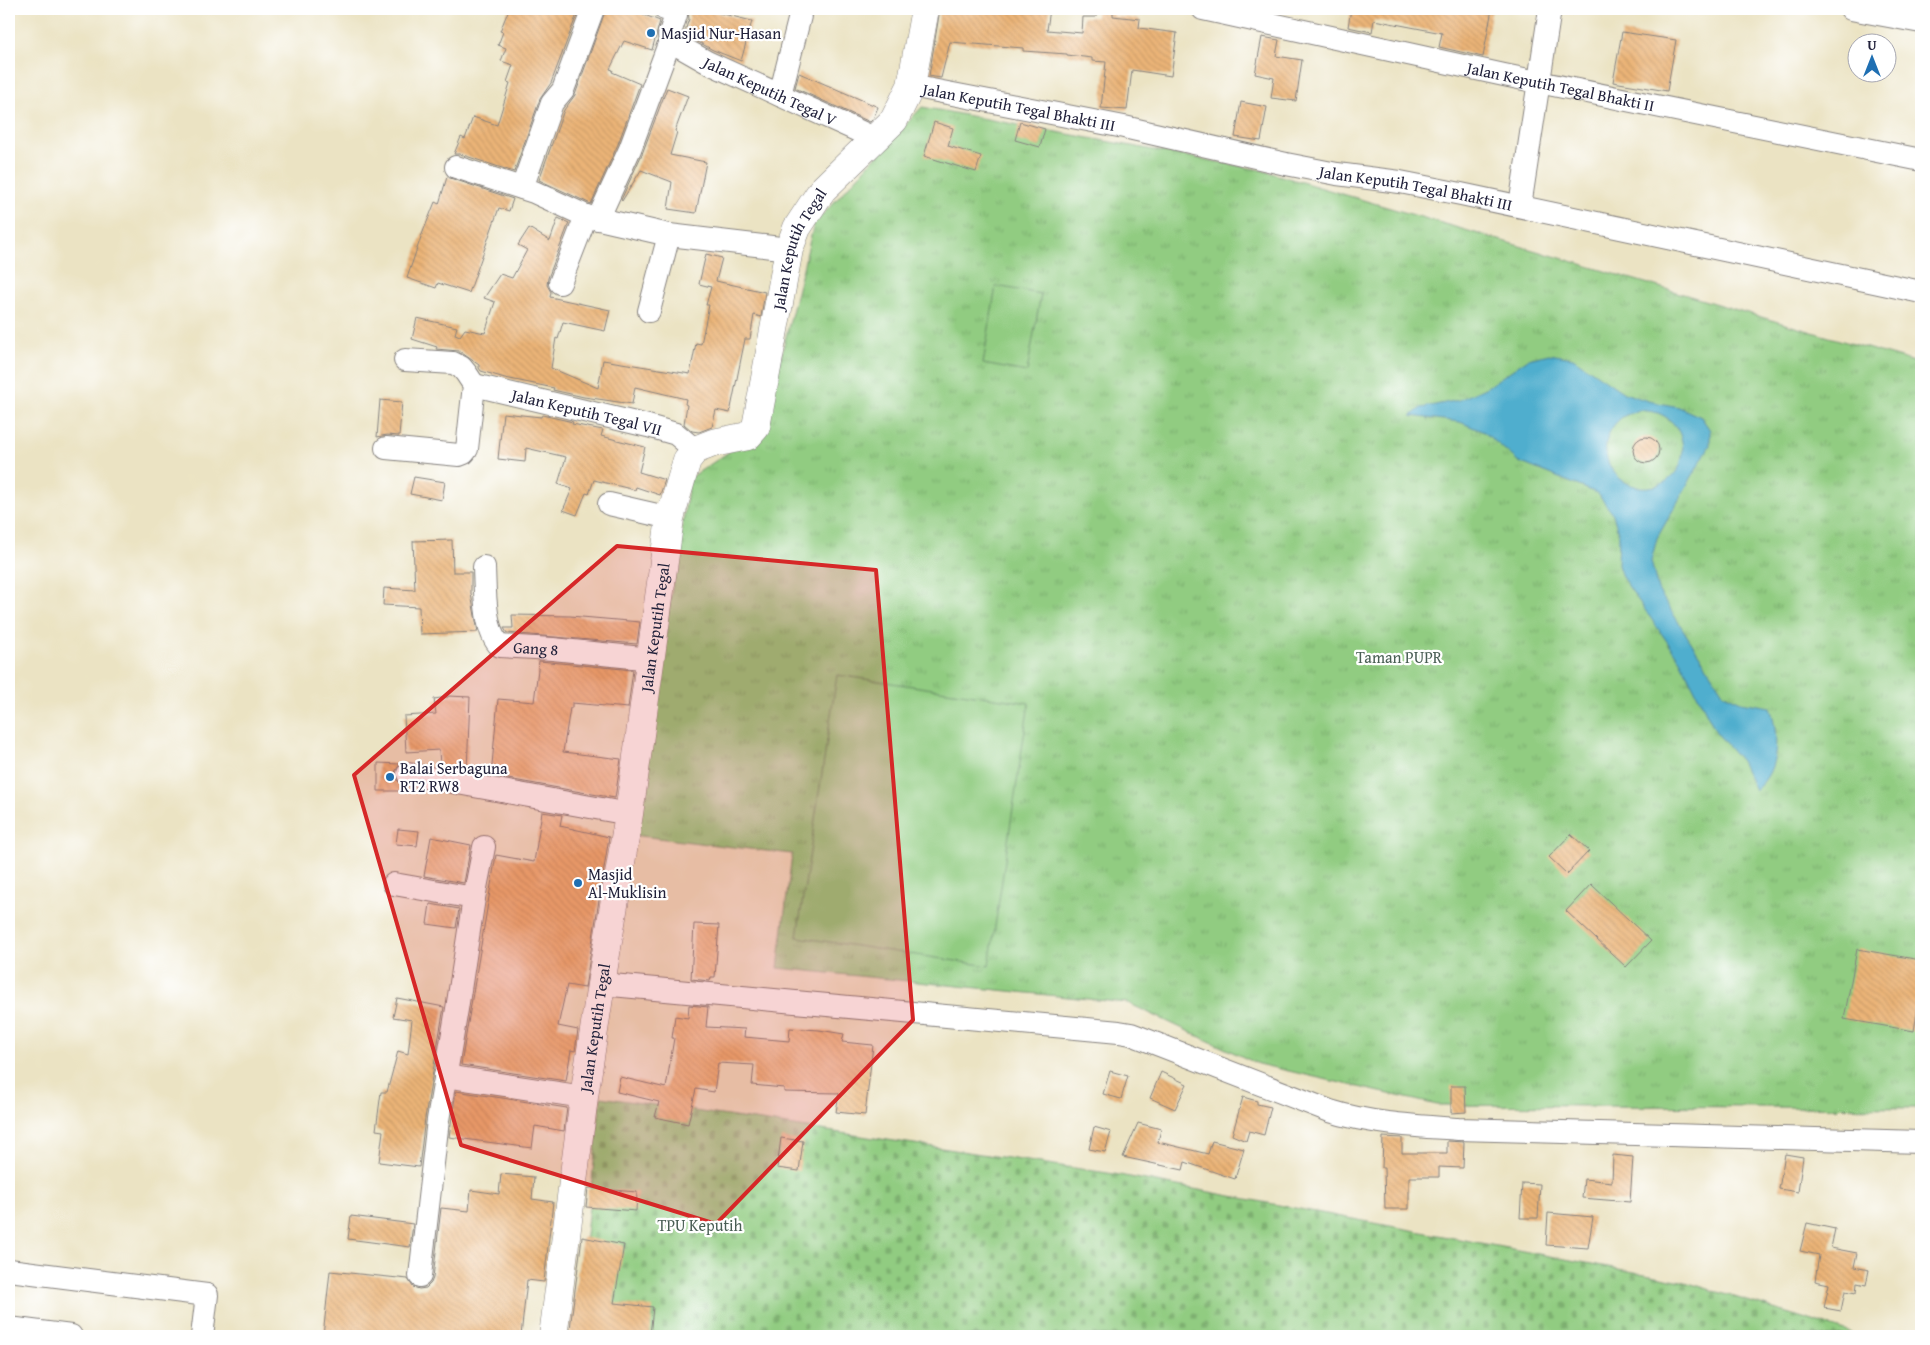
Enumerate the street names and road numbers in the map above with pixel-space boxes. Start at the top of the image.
street label: Jalan Keputih Tegal V [697,49,841,132]
street label: Jalan Keputih Tegal Bhakti II [1463,55,1657,117]
street label: Jalan Keputih Tegal Bhakti III [919,76,1117,137]
street label: Jalan Keputih Tegal Bhakti III [1315,158,1515,217]
street label: Jalan Keputih Tegal [766,183,832,314]
street label: Jalan Keputih Tegal VII [507,382,665,441]
street label: Jalan Keputih Tegal [634,561,676,695]
street label: Gang 8 [513,635,560,662]
street label: Jalan Keputih Tegal [573,961,616,1096]

